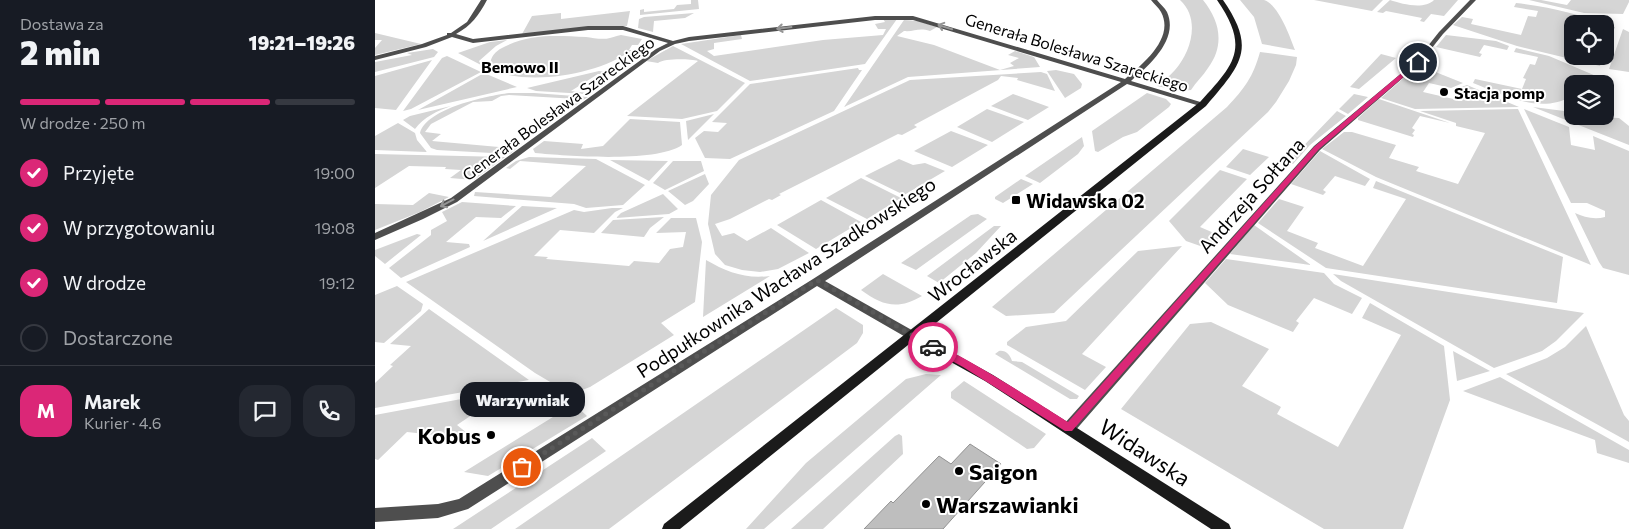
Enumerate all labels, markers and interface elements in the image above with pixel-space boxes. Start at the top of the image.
street label: Generała Bolesława Szareckiego [963,9,1191,95]
text: Dostawa za [20,14,104,33]
map controls [1564,15,1614,125]
button: locate [1564,15,1614,65]
one-way arrow [937,22,953,32]
one-way arrow [777,23,793,33]
text: 19:21–19:26 [249,31,355,54]
text: 2 min [20,32,100,72]
street label: Generała Bolesława Szareckiego [458,32,658,184]
pin [1397,41,1439,83]
icon: home [1404,48,1432,76]
district label: Bemowo II [481,57,559,76]
button: layers [1564,75,1614,125]
place label: Stacja pomp [1454,83,1545,102]
marker: Stacja pomp [1438,86,1450,98]
text: W drodze · 250 m [20,113,145,132]
street label: Andrzeja Sołtana [1193,133,1309,257]
icon: check [20,159,48,187]
text: Przyjęte [63,161,134,184]
text: 19:00 [314,163,355,182]
street label: Podpułkownika Wacława Szadkowskiego [632,172,940,382]
place label: Widawska 02 [1026,189,1144,212]
marker: Widawska 02 [1010,194,1022,206]
one-way arrow [439,198,454,208]
icon: check [20,214,48,242]
text: W przygotowaniu [63,216,215,239]
text: 19:08 [315,218,355,237]
street label: Wrocławska [923,223,1021,307]
icon: check [20,269,48,297]
text: W drodze [63,271,146,294]
text: 19:12 [319,273,355,292]
courier [908,322,958,372]
text: Dostarczone [63,326,173,349]
icon: car [919,333,947,361]
callout: Warzywniak [459,382,585,417]
button: chat [239,385,291,437]
button: phone [303,385,355,437]
text: Marek [84,390,141,413]
text: Warzywniak [475,390,570,409]
text: M [37,399,55,422]
text: Kurier · 4.6 [84,413,161,432]
street label: Widawska [1094,413,1196,491]
place label: Kobus [418,422,481,449]
marker: Kobus [485,429,497,441]
pin [501,446,543,488]
icon: bag [508,453,536,481]
place label: Saigon [969,458,1038,485]
marker: Saigon [953,465,965,477]
place label: Warszawianki [936,491,1079,518]
marker: Warszawianki [920,498,932,510]

